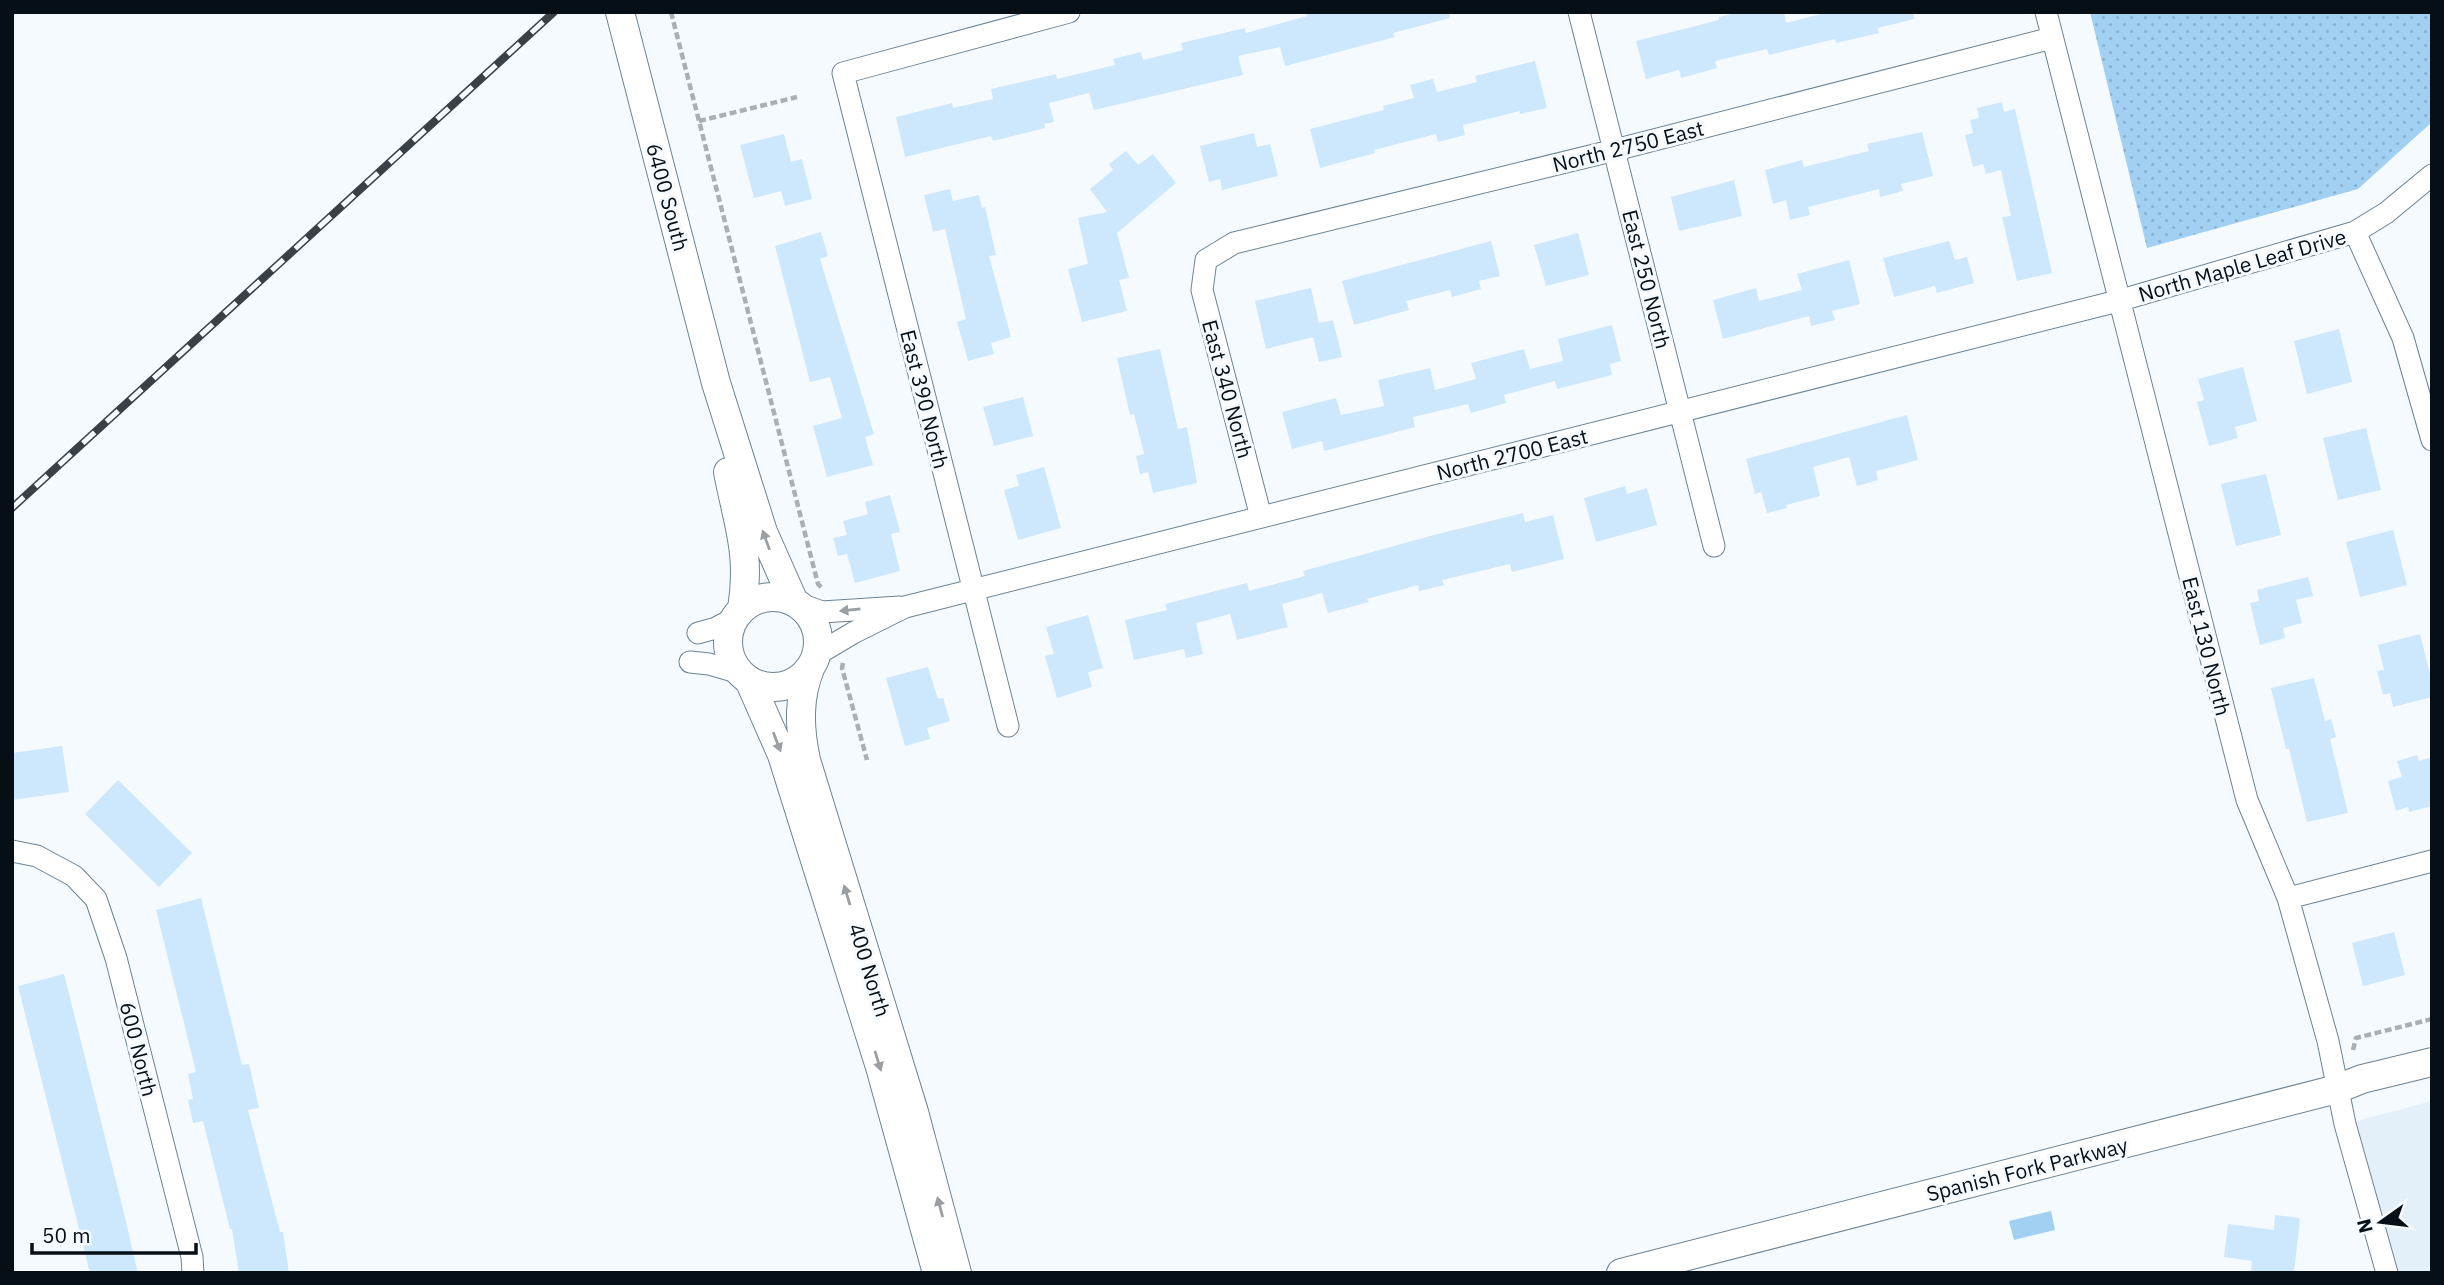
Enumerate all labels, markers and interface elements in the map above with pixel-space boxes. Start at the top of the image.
street label: North 2750 East [1549,114,1707,178]
street label: 6400 South [640,140,696,254]
street label: East 250 North [1616,207,1678,351]
street label: North Maple Leaf Drive [2135,222,2349,308]
street label: East 340 North [1196,317,1260,461]
street label: East 390 North [894,327,956,471]
street label: North 2700 East [1433,422,1591,486]
one-way arrow [760,529,771,550]
street label: East 130 North [2176,574,2238,718]
one-way arrow [839,605,861,616]
one-way arrow [772,732,783,753]
one-way arrow [841,884,852,905]
street label: 400 North [843,920,897,1020]
street label: 600 North [114,999,164,1099]
one-way arrow [873,1051,884,1072]
street label: Spanish Fork Parkway [1923,1130,2131,1208]
north arrow [2346,1187,2416,1257]
one-way arrow [934,1196,945,1218]
scale bar [32,1212,196,1256]
text: N [2351,1217,2378,1236]
text: 50 m [42,1221,91,1249]

